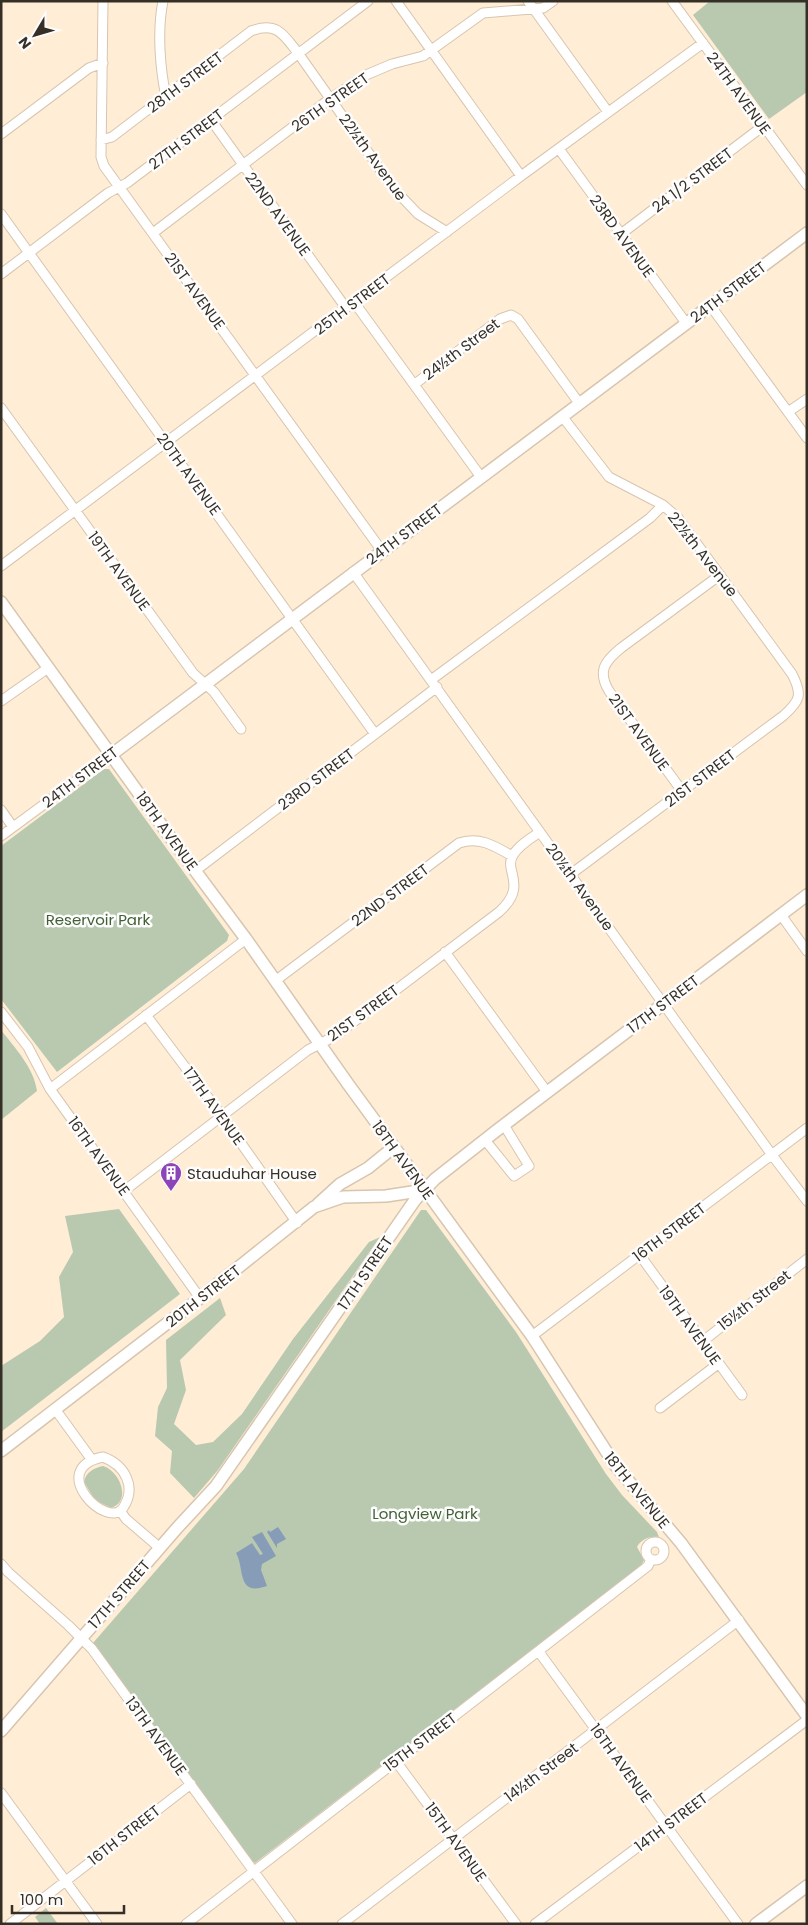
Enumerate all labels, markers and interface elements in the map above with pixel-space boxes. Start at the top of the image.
north arrow [10,10,60,60]
text: N [14,33,36,53]
street label: 28TH STREET [143,46,227,118]
street label: 24TH AVENUE [702,48,776,138]
street label: 26TH STREET [287,68,373,136]
street label: 27TH STREET [144,104,228,174]
street label: 22½th Avenue [334,109,412,205]
street label: 24 1/2 STREET [647,143,737,217]
street label: 22ND AVENUE [240,168,316,260]
street label: 23RD AVENUE [585,190,659,282]
street label: 21ST AVENUE [160,248,230,334]
street label: 24TH STREET [686,256,770,328]
street label: 25TH STREET [310,269,394,339]
street label: 24½th Street [418,313,504,385]
street label: 20TH AVENUE [152,429,226,519]
street label: 24TH STREET [362,498,446,570]
street label: 22½th Avenue [663,507,743,601]
street label: 19TH AVENUE [83,527,155,615]
street label: 21ST AVENUE [604,689,674,775]
street label: 24TH STREET [38,741,122,813]
street label: 23RD STREET [273,743,359,815]
street label: 21ST STREET [660,744,740,812]
street label: 18TH AVENUE [131,787,203,875]
street label: 20½th Avenue [541,839,619,935]
street label: 22ND STREET [347,859,433,931]
park label: Reservoir Park [46,909,151,930]
street label: 17TH STREET [623,970,703,1038]
street label: 21ST STREET [323,980,403,1046]
street label: 17TH AVENUE [179,1063,249,1149]
street label: 16TH AVENUE [63,1112,135,1200]
street label: 18TH AVENUE [367,1116,439,1204]
building icon: Stauduhar House [159,1161,183,1192]
place label: Stauduhar House [187,1163,317,1184]
street label: 16TH STREET [628,1198,710,1266]
street label: 17TH STREET [333,1232,397,1314]
street label: 20TH STREET [161,1260,245,1332]
street label: 15½th Street [713,1265,795,1335]
street label: 19TH AVENUE [654,1281,726,1369]
street label: 18TH AVENUE [600,1447,674,1533]
park label: Longview Park [372,1503,478,1524]
street label: 17TH STREET [83,1555,155,1633]
street label: 13TH AVENUE [120,1692,192,1780]
street label: 15TH STREET [379,1708,461,1776]
street label: 16TH AVENUE [585,1719,657,1807]
street label: 14½th Street [500,1737,582,1807]
street label: 14TH STREET [630,1788,712,1856]
street label: 15TH AVENUE [420,1798,492,1886]
street label: 16TH STREET [84,1800,164,1870]
scale bar [12,1882,125,1914]
text: 100 m [20,1889,63,1910]

